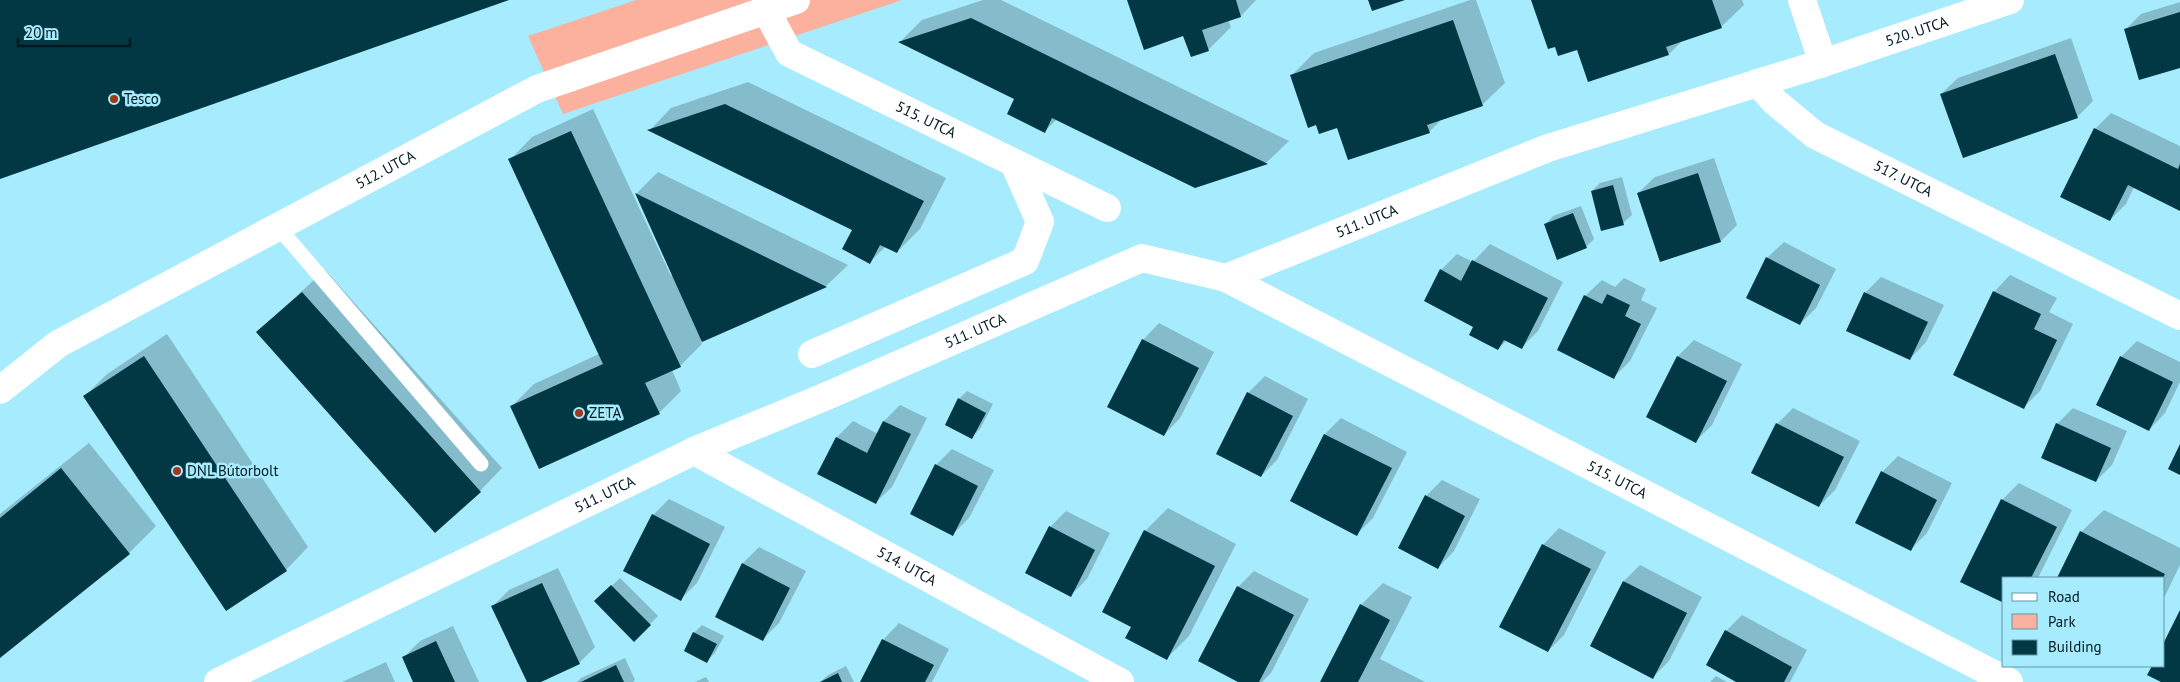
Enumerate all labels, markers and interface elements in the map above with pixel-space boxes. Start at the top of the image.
street label: 520. UTCA [1883,11,1951,50]
scale bar [18,15,130,47]
text: 20 m [25,23,58,42]
place label: Tesco [124,89,159,108]
marker: Tesco [108,93,120,105]
street label: 515. UTCA [893,96,960,142]
street label: 512. UTCA [352,145,419,193]
street label: 517. UTCA [1871,156,1936,201]
street label: 511. UTCA [1333,200,1400,242]
street label: 511. UTCA [942,309,1009,352]
place label: ZETA [589,403,622,422]
marker: ZETA [573,407,585,419]
street label: 515. UTCA [1584,456,1651,503]
place label: DNL Bútorbolt [187,461,279,480]
marker: DNL Bútorbolt [171,465,183,477]
street label: 511. UTCA [571,471,638,517]
street label: 514. UTCA [874,542,940,590]
legend [2002,577,2165,667]
text: Road [2048,587,2080,606]
text: Park [2048,612,2076,631]
text: Building [2048,637,2102,656]

